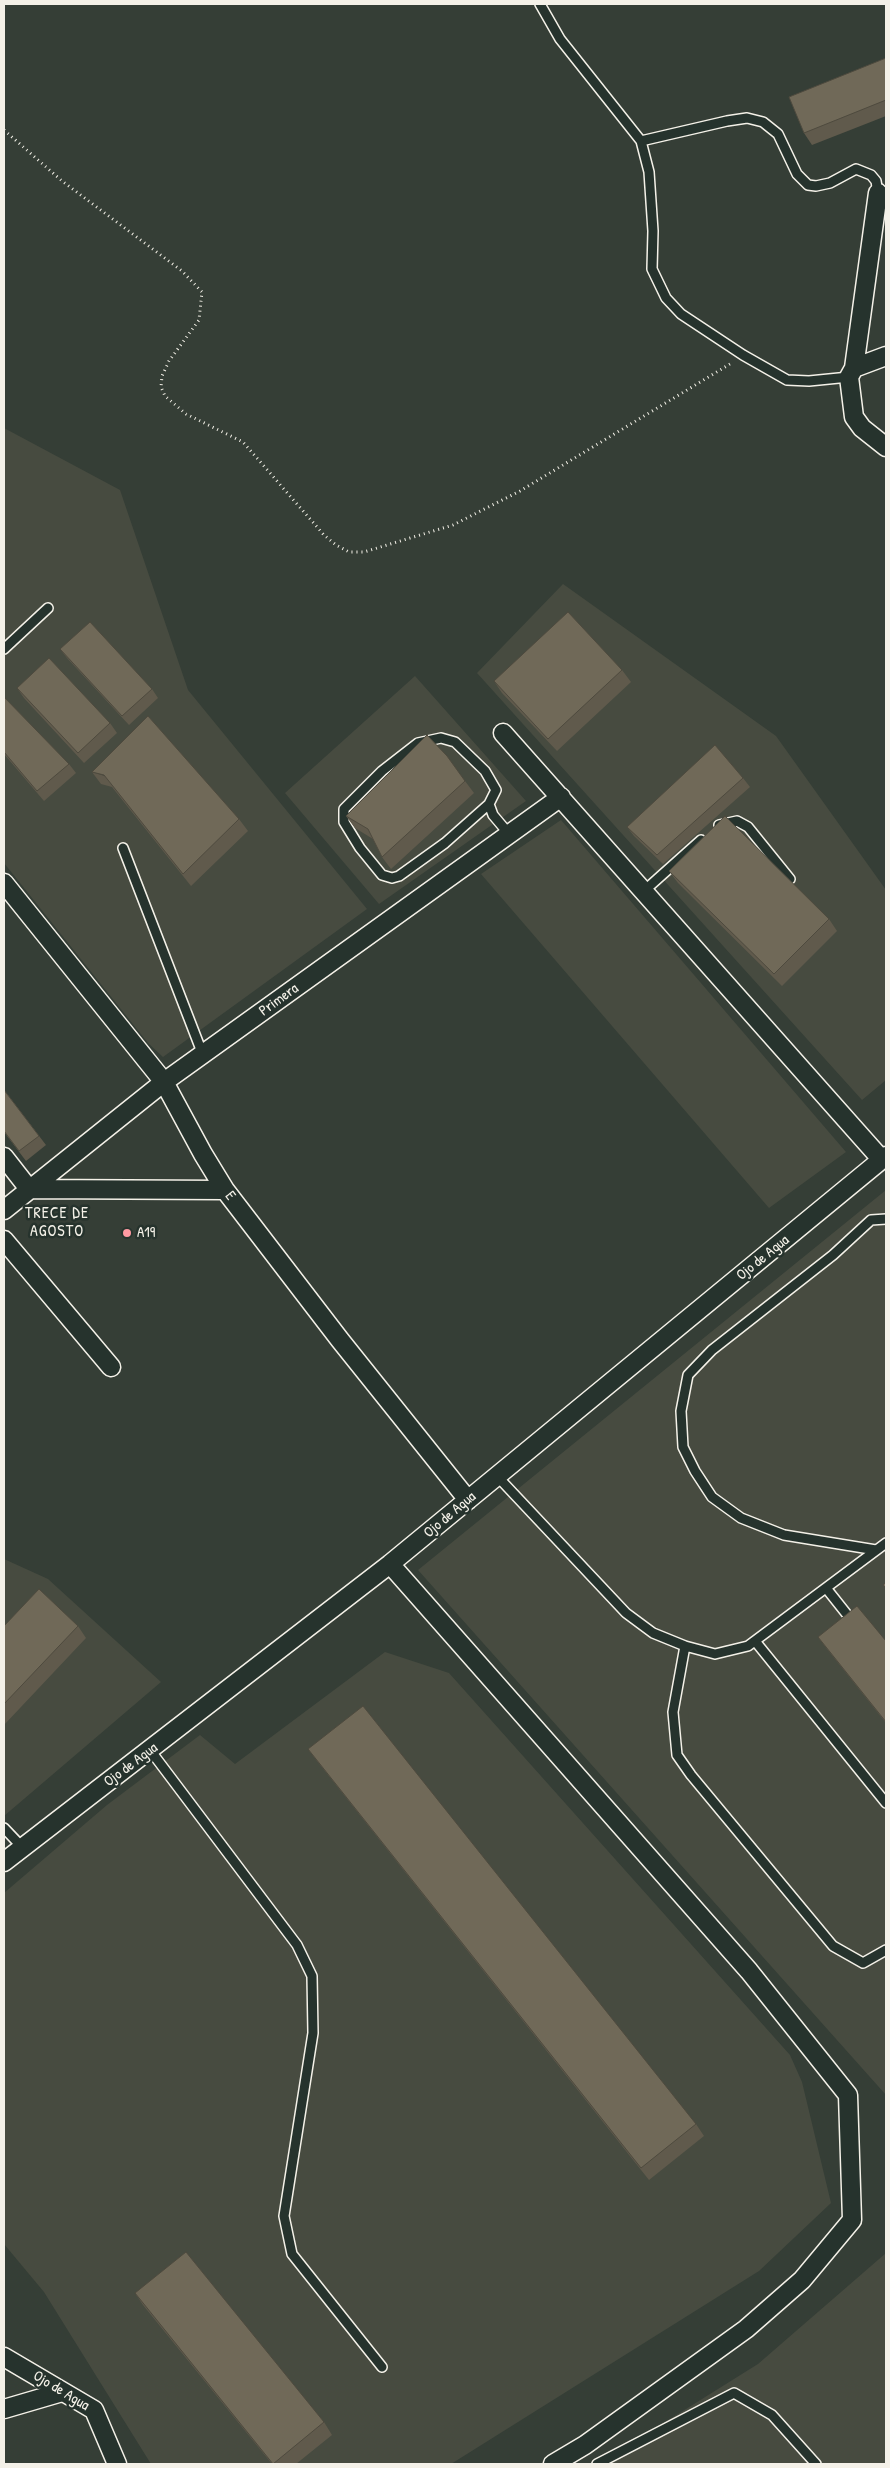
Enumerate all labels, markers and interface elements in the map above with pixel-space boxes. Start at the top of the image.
street label: Primera [256,980,302,1020]
street label: E [221,1188,239,1204]
district label: TRECE DE AGOSTO [24,1204,90,1242]
place label: A19 [137,1224,155,1242]
marker: A19 [121,1227,133,1239]
street label: Ojo de Agua [733,1231,793,1285]
street label: Ojo de Agua [420,1488,480,1542]
street label: Ojo de Agua [101,1739,161,1791]
street label: Ojo de Agua [30,2367,92,2415]

